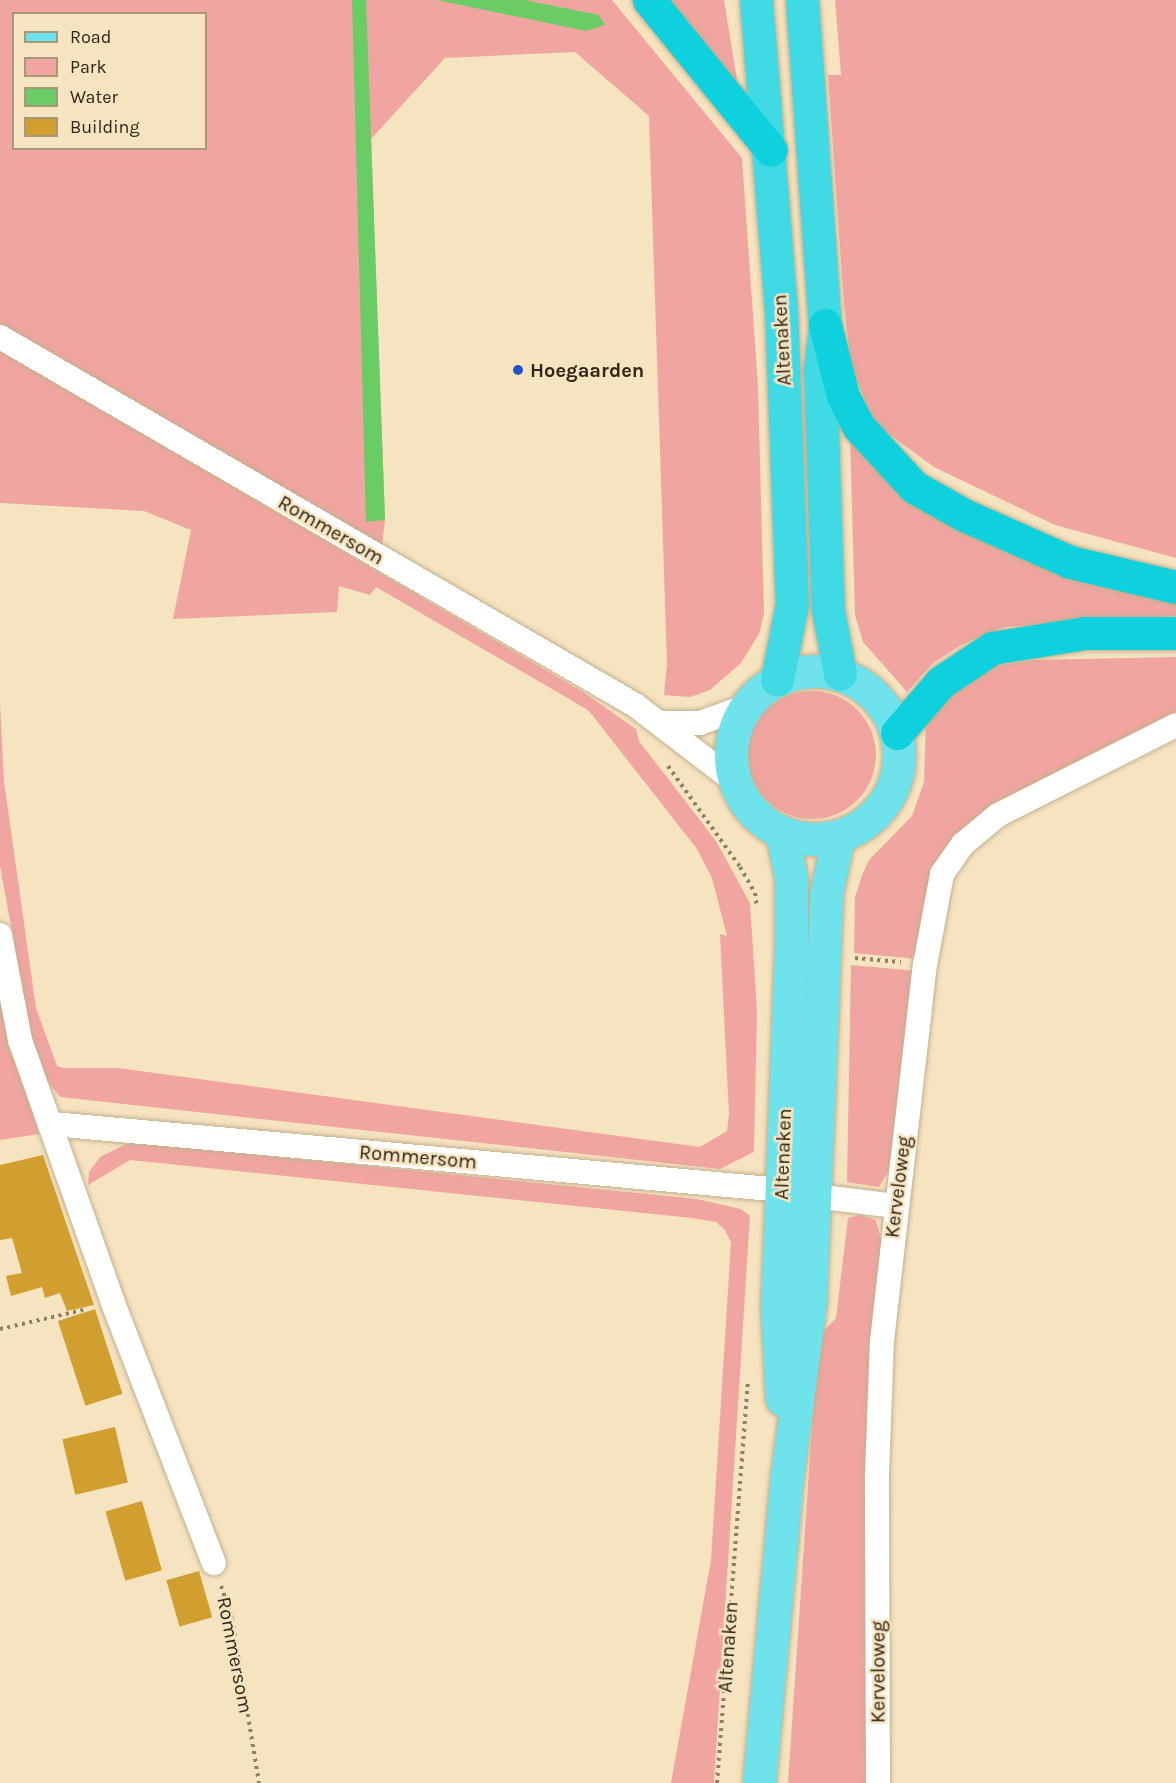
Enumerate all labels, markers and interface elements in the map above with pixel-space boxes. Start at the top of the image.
legend [12,12,207,150]
text: Road [70,26,111,48]
text: Park [70,56,107,78]
text: Water [70,86,118,108]
text: Building [70,116,140,138]
street label: Altenaken [768,294,796,386]
place label: Hoegaarden [530,358,644,382]
marker: Hoegaarden [511,363,525,377]
street label: Rommersom [274,490,388,570]
street label: Altenaken [769,1108,797,1200]
street label: Kerveloweg [880,1135,916,1239]
street label: Rommersom [358,1140,478,1174]
street label: Rommersom [212,1595,258,1715]
street label: Altenaken [713,1600,743,1694]
street label: Kerveloweg [866,1621,890,1723]

